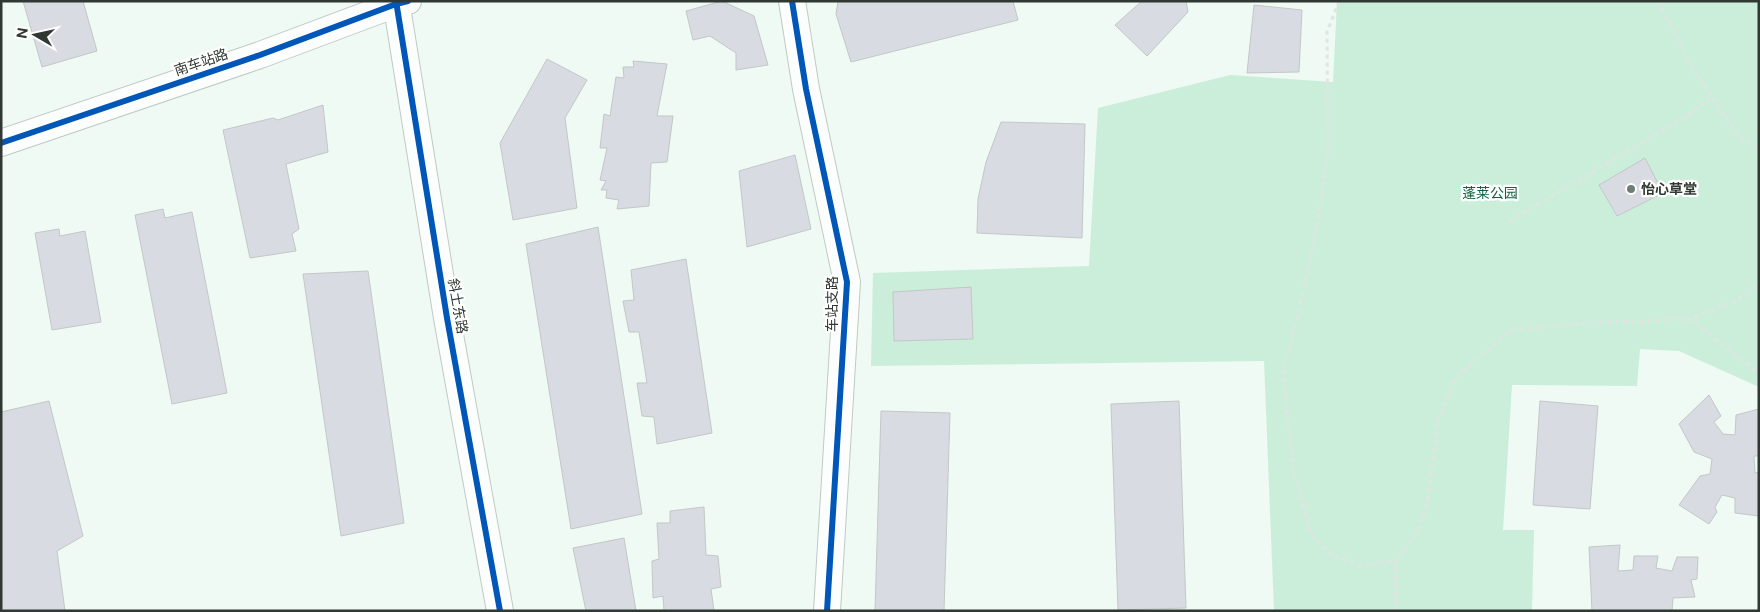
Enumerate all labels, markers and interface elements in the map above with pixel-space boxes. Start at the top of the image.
north arrow [10,10,60,60]
text: N [13,26,31,40]
street label: 南车站路 [172,45,230,79]
place label: 怡心草堂 [1641,181,1697,197]
marker: 怡心草堂 [1625,183,1637,195]
park label: 蓬莱公园 [1462,185,1518,201]
street label: 车站支路 [824,276,840,332]
street label: 斜土东路 [445,277,471,335]

